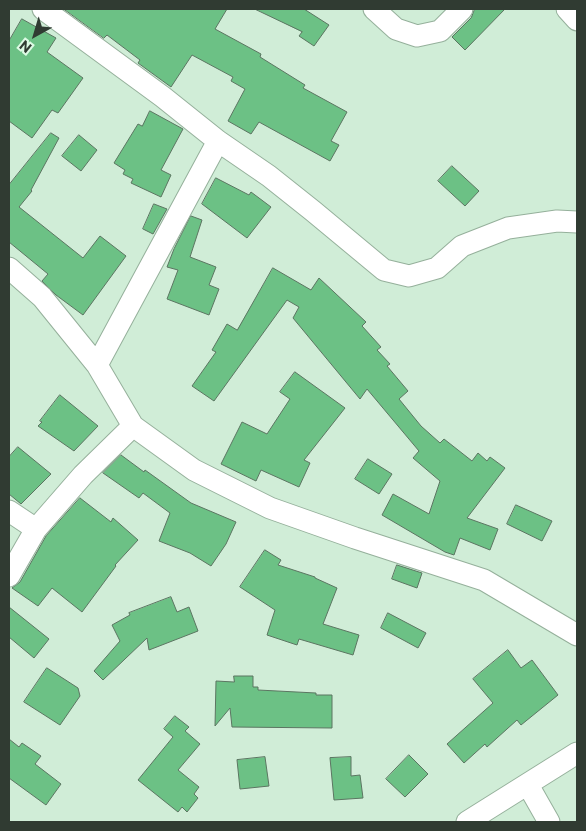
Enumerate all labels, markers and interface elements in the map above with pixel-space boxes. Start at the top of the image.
north arrow [10,10,60,60]
text: N [16,37,35,57]

